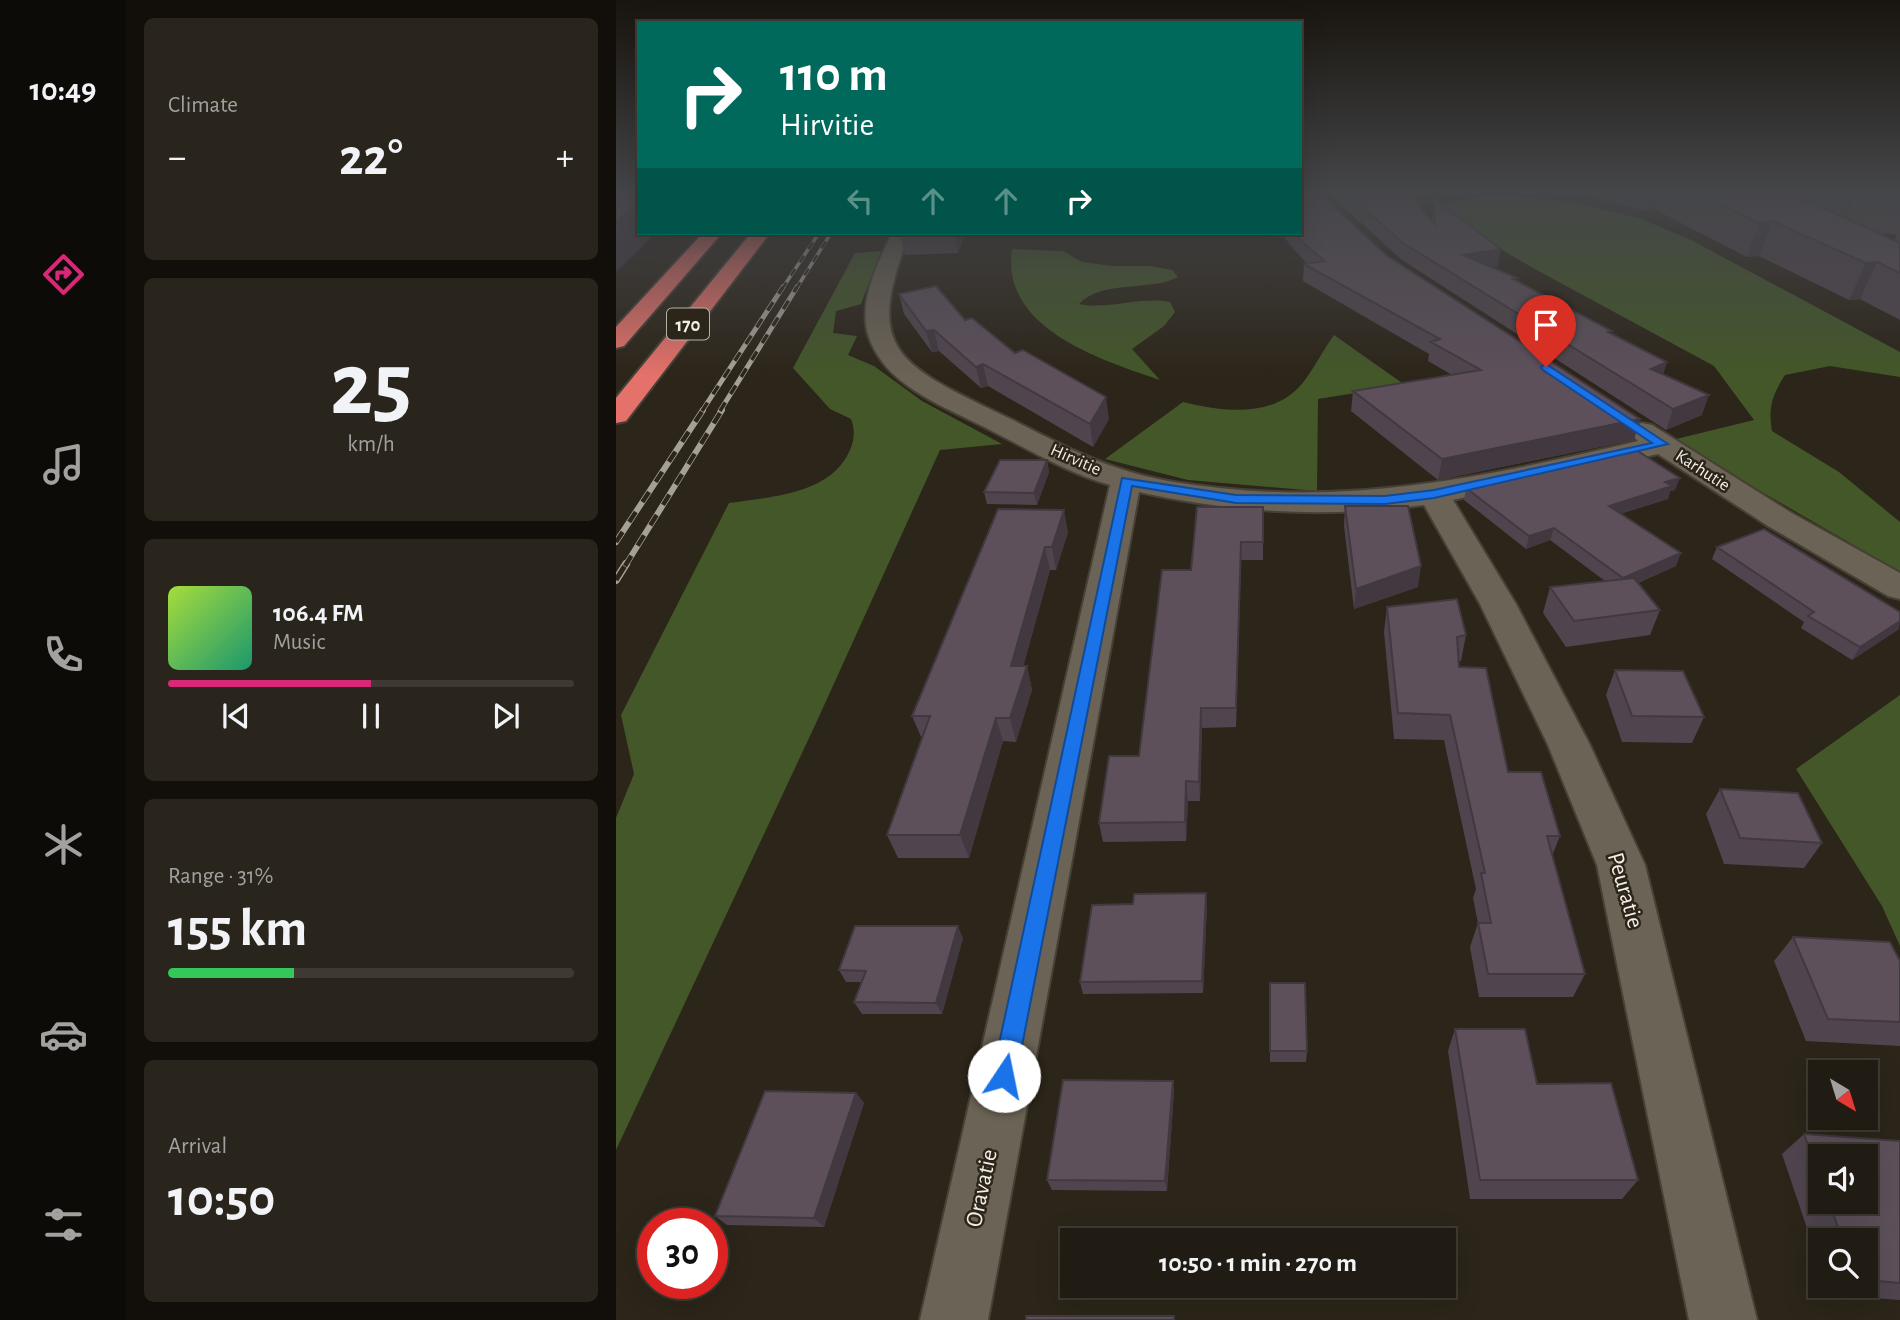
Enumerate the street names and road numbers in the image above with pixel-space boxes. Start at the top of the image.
road number: 170 [667,308,709,340]
street label: Hirvitie [1048,441,1103,479]
street label: Karhutie [1672,447,1733,495]
street label: Peuratie [1603,850,1647,931]
street label: Oravatie [962,1147,1002,1229]

